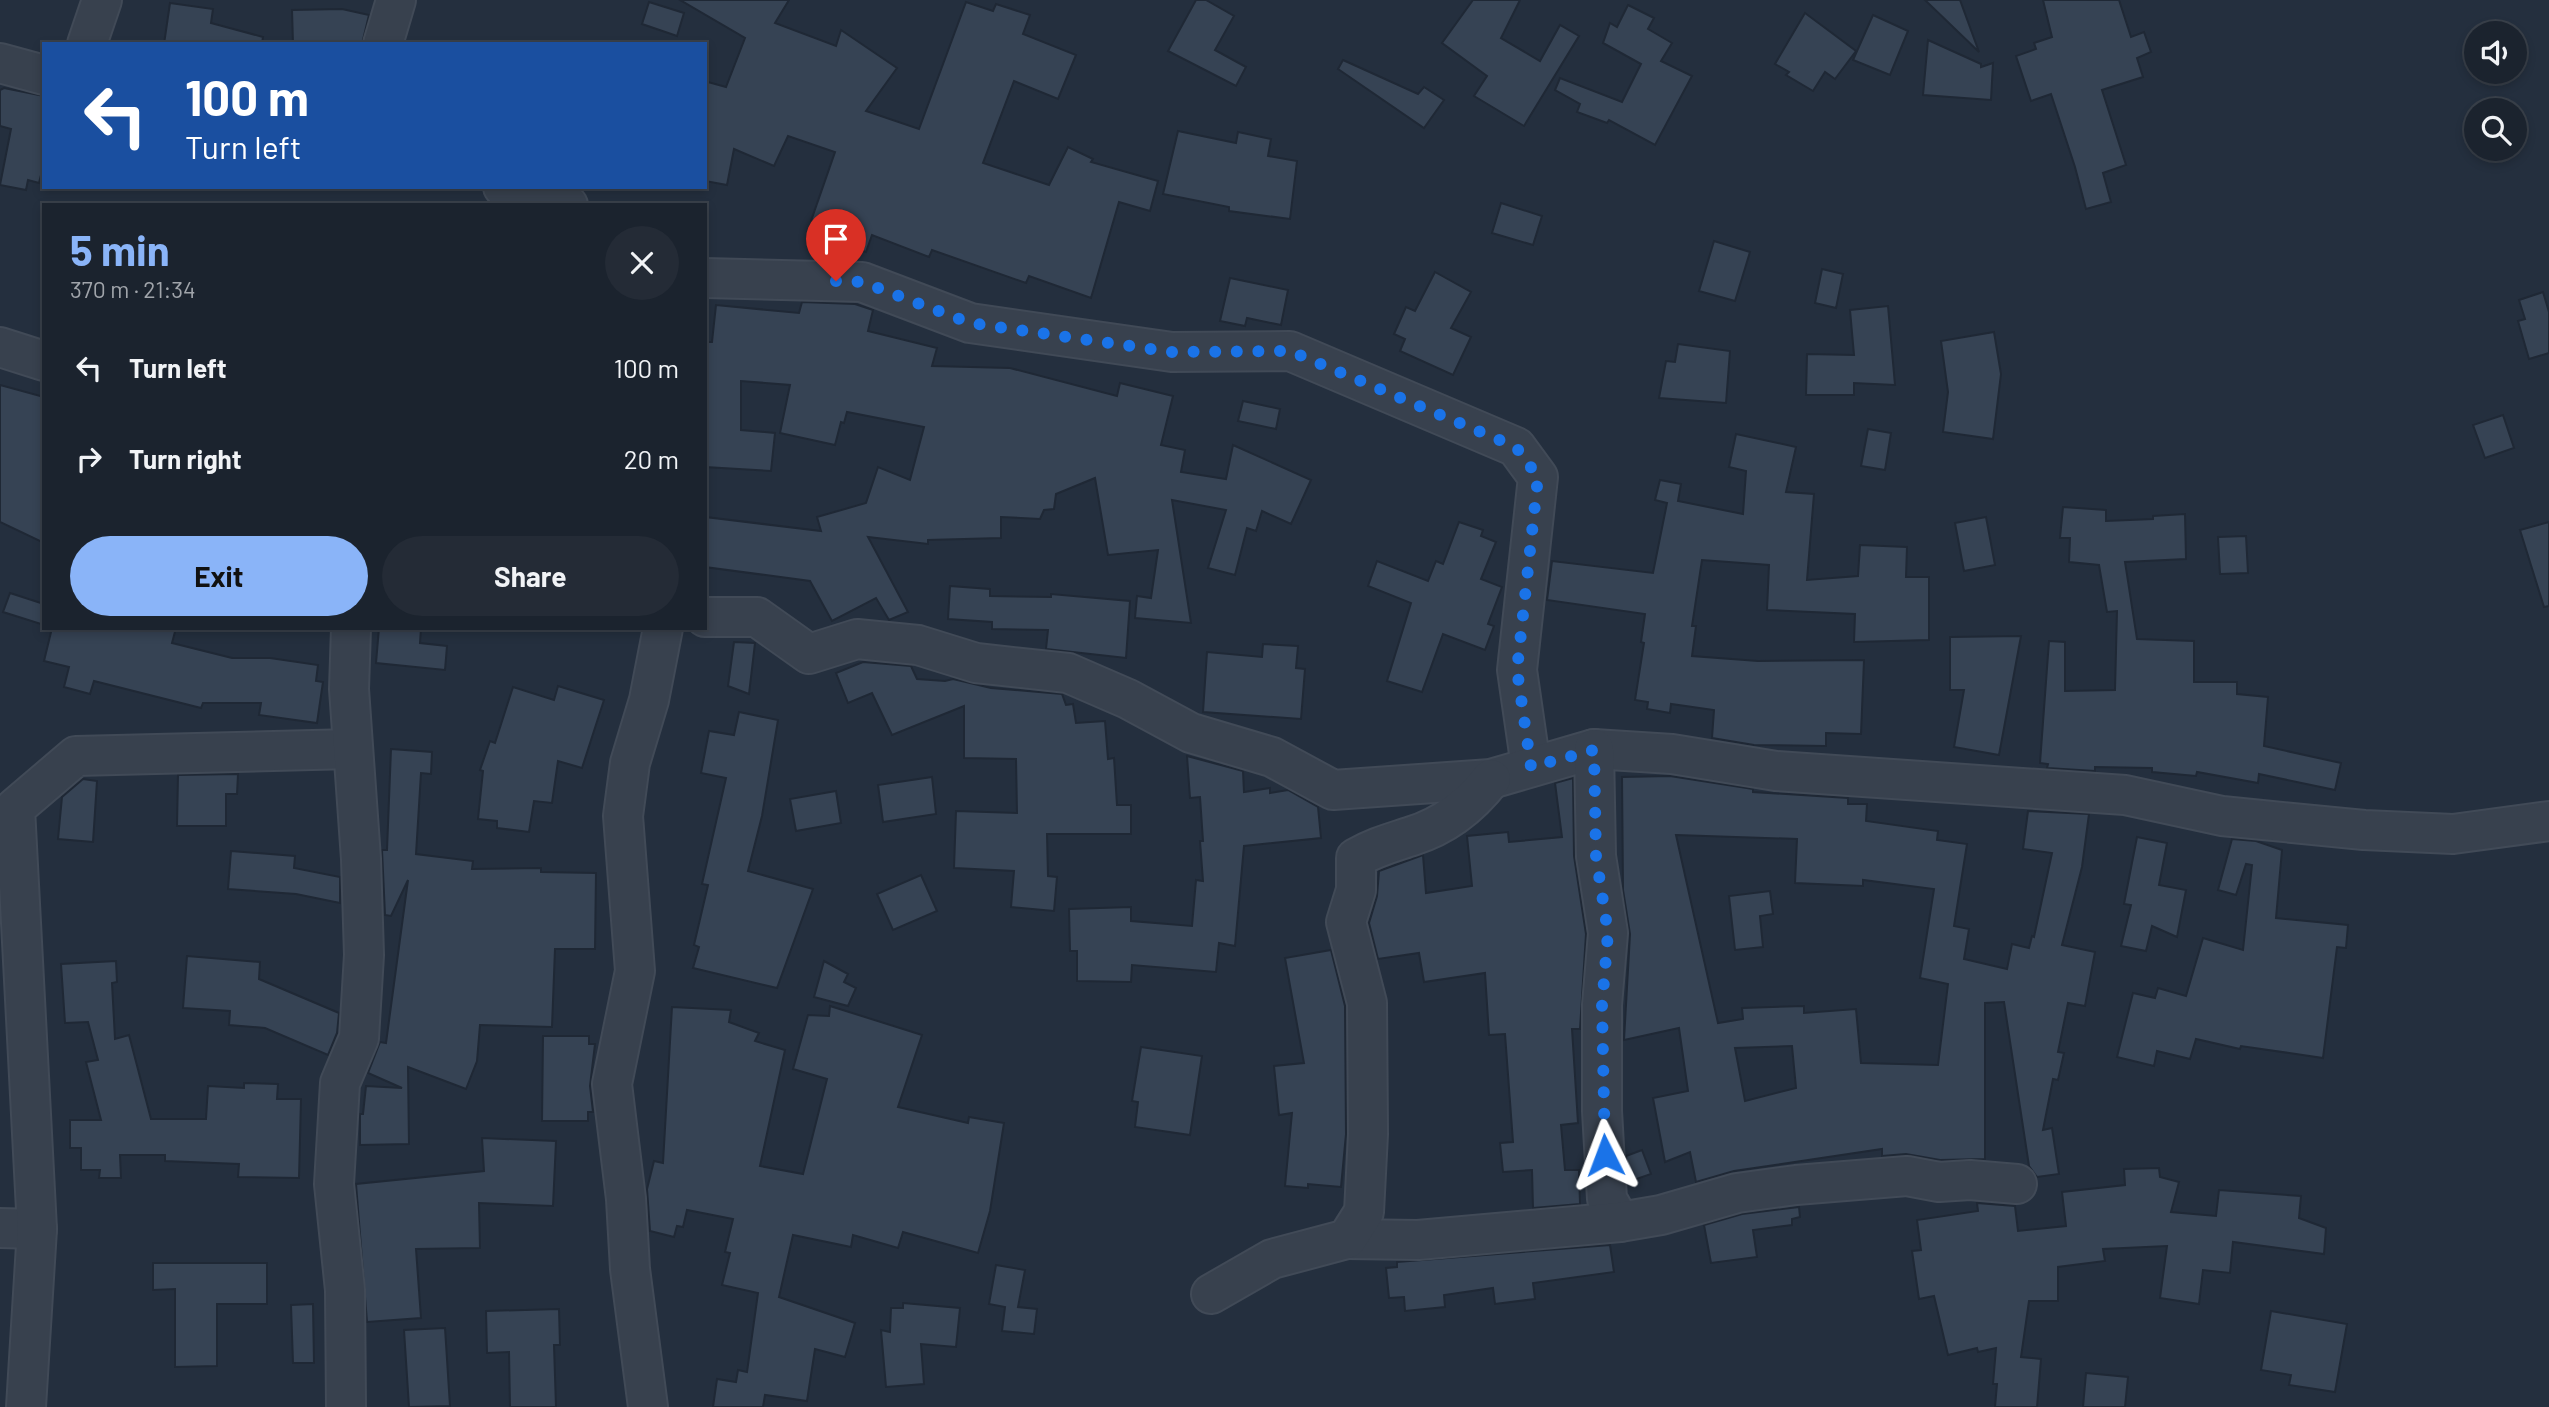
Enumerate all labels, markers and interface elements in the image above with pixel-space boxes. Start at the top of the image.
map controls [2464,21,2527,161]
button: sound [2464,21,2527,84]
text: 100 m [185,67,309,126]
icon: left [70,70,161,161]
button: search [2464,98,2527,161]
text: Turn left [185,127,302,165]
pin [806,209,866,281]
icon: arrive [817,220,855,258]
text: 5 min [70,224,170,274]
button: close [605,226,679,300]
text: 370 m · 21:34 [70,275,196,303]
icon: left [70,349,108,387]
text: Turn left [129,352,227,383]
text: 100 m [614,352,679,383]
icon: right [70,440,108,478]
text: Turn right [129,443,242,474]
text: 20 m [624,443,679,474]
button: Exit [70,536,368,616]
button: Share [382,536,679,616]
position arrow [1568,1118,1642,1192]

